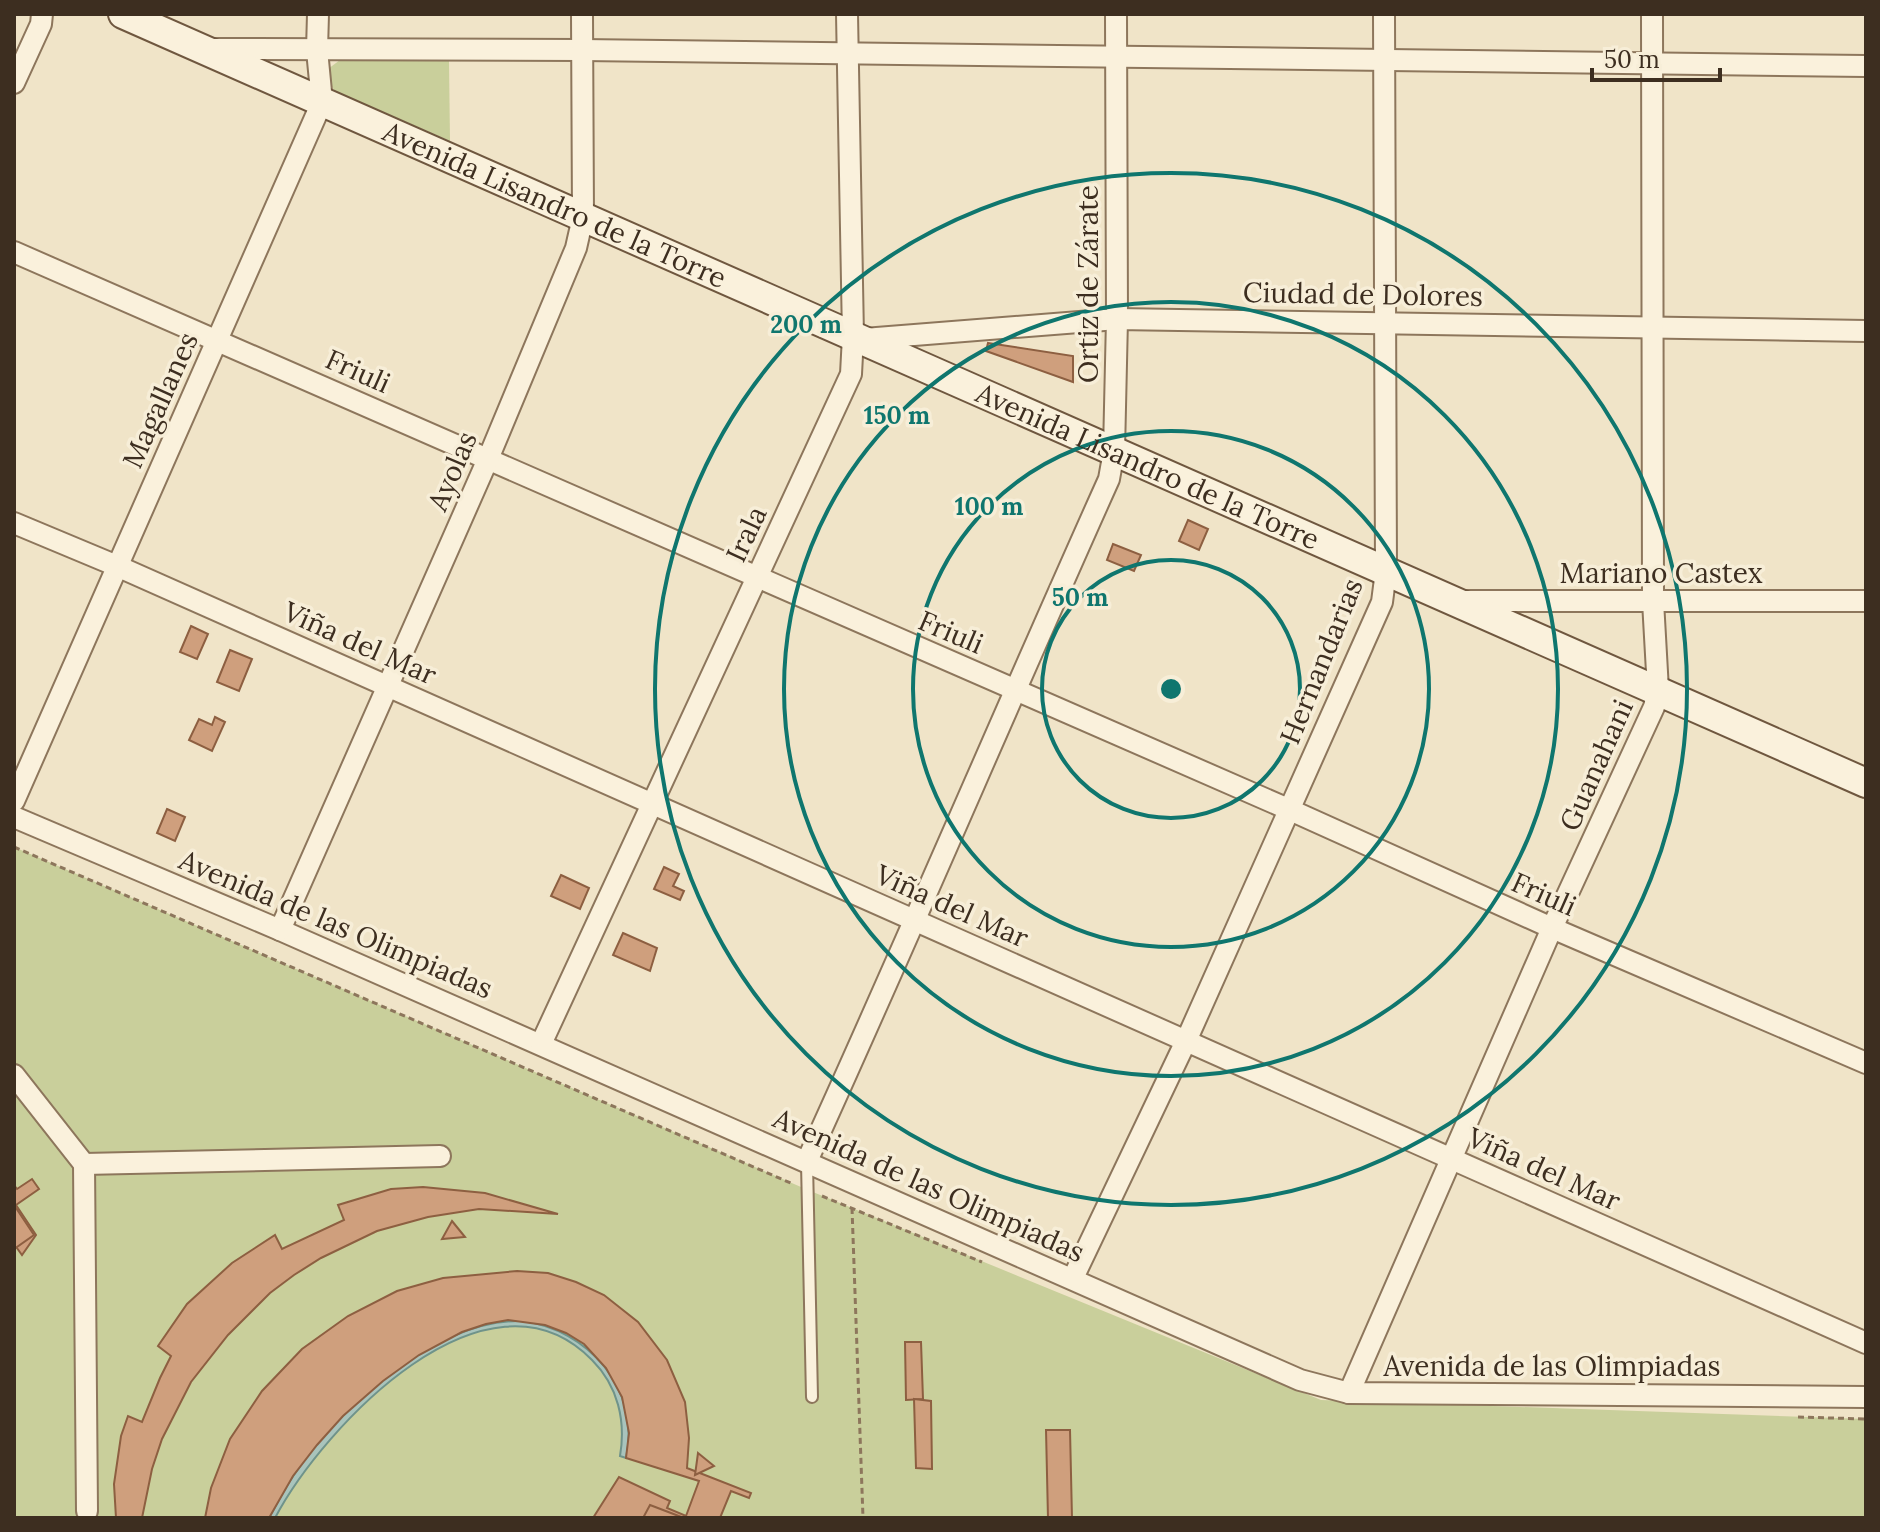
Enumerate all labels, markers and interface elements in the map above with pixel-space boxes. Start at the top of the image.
scale bar [1592,32,1720,82]
text: 50 m [1604,44,1660,75]
street label: Avenida Lisandro de la Torre [377,113,732,296]
street label: Ortiz de Zárate [1070,185,1106,383]
street label: Ciudad de Dolores [1243,274,1483,314]
text: 200 m [770,309,842,340]
street label: Magallanes [114,326,206,474]
street label: Friuli [320,341,396,401]
street label: Avenida Lisandro de la Torre [970,374,1325,558]
text: 150 m [864,400,930,431]
street label: Ayolas [419,426,485,517]
text: 100 m [955,491,1023,522]
street label: Irala [718,500,774,568]
street label: Mariano Castex [1559,555,1763,591]
street label: Hernandarias [1271,573,1371,749]
text: 50 m [1052,582,1108,613]
street label: Viña del Mar [277,593,442,693]
street label: Friuli [913,602,989,662]
centre of rings [1157,675,1185,703]
street label: Guanahani [1551,694,1641,836]
street label: Avenida de las Olimpiadas [173,841,498,1006]
street label: Viña del Mar [869,856,1034,956]
street label: Friuli [1506,864,1582,924]
street label: Avenida de las Olimpiadas [767,1100,1090,1270]
street label: Viña del Mar [1461,1119,1626,1219]
street label: Avenida de las Olimpiadas [1382,1348,1721,1384]

